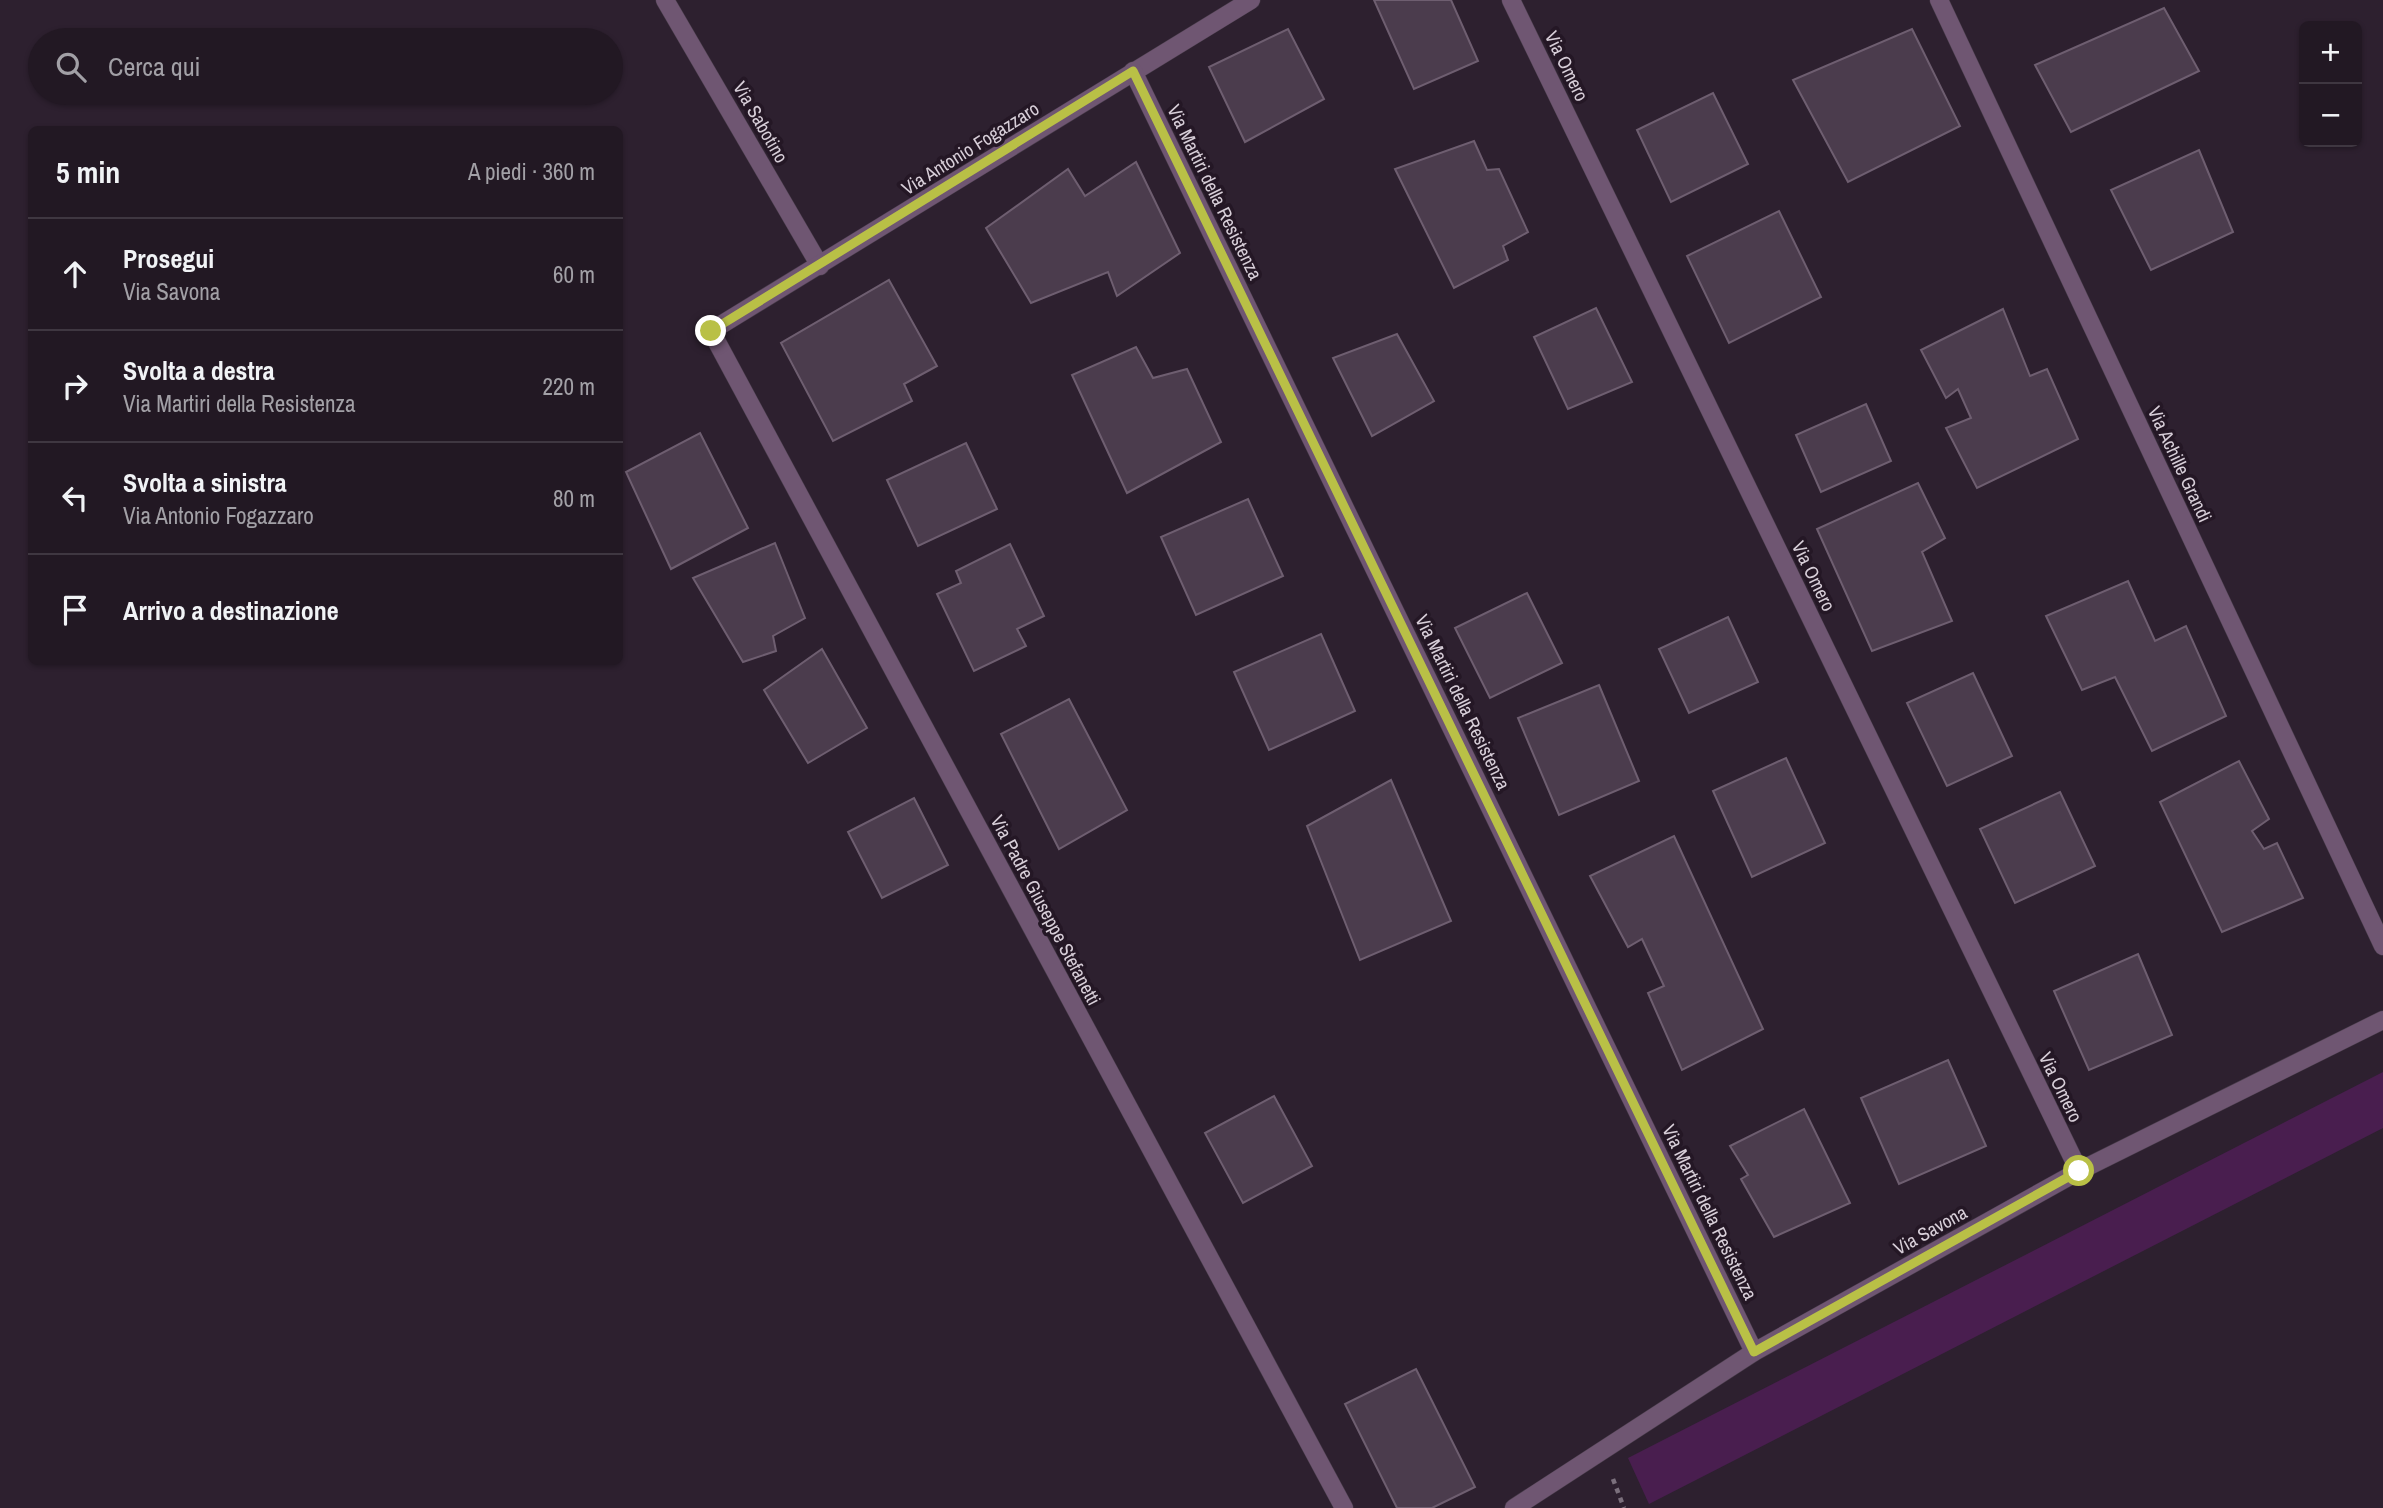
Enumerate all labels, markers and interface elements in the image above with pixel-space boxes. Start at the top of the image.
map controls [2299,21,2362,147]
button: + [2299,21,2362,84]
street label: Via Omero [1539,27,1595,105]
search box [28,28,623,105]
icon: search [52,48,90,86]
text: Cerca qui [108,49,200,84]
street label: Via Sabotino [727,77,795,167]
button: − [2299,84,2362,147]
street label: Via Antonio Fogazzaro [896,95,1044,201]
street label: Via Martiri della Resistenza [1161,100,1269,284]
text: 5 min [56,152,120,192]
text: A piedi · 360 m [468,156,595,187]
text: Prosegui [123,241,214,276]
icon: ahead [56,255,94,293]
text: 60 m [553,259,595,290]
text: Via Savona [123,276,220,307]
route end [695,315,726,346]
text: Svolta a destra [123,353,275,388]
icon: right [56,367,94,405]
text: 220 m [543,371,595,402]
text: Via Martiri della Resistenza [123,388,355,419]
street label: Via Achille Grandi [2142,402,2218,526]
text: Svolta a sinistra [123,465,287,500]
icon: left [56,479,94,517]
text: 80 m [553,483,595,514]
text: Via Antonio Fogazzaro [123,500,314,531]
street label: Via Omero [1786,537,1842,615]
icon: arrive [56,591,94,629]
text: Arrivo a destinazione [123,593,339,628]
street label: Via Martiri della Resistenza [1409,610,1517,794]
street label: Via Padre Giuseppe Stefanetti [985,810,1107,1010]
street label: Via Omero [2033,1048,2089,1126]
street label: Via Martiri della Resistenza [1656,1120,1764,1304]
route start [2063,1155,2094,1186]
street label: Via Savona [1889,1199,1972,1261]

